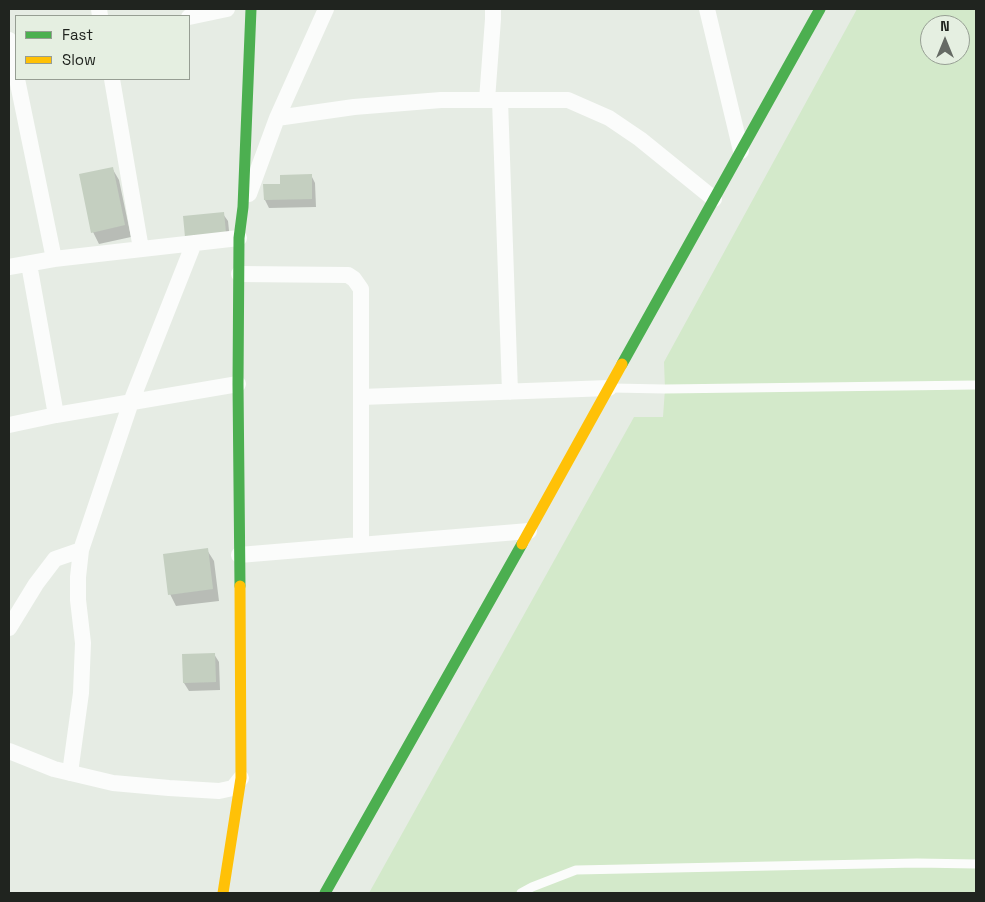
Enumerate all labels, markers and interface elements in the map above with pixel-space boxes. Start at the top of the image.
legend [15,15,190,80]
north arrow [920,15,970,65]
text: N [940,17,950,35]
text: Fast [62,25,93,44]
text: Slow [62,50,96,69]

